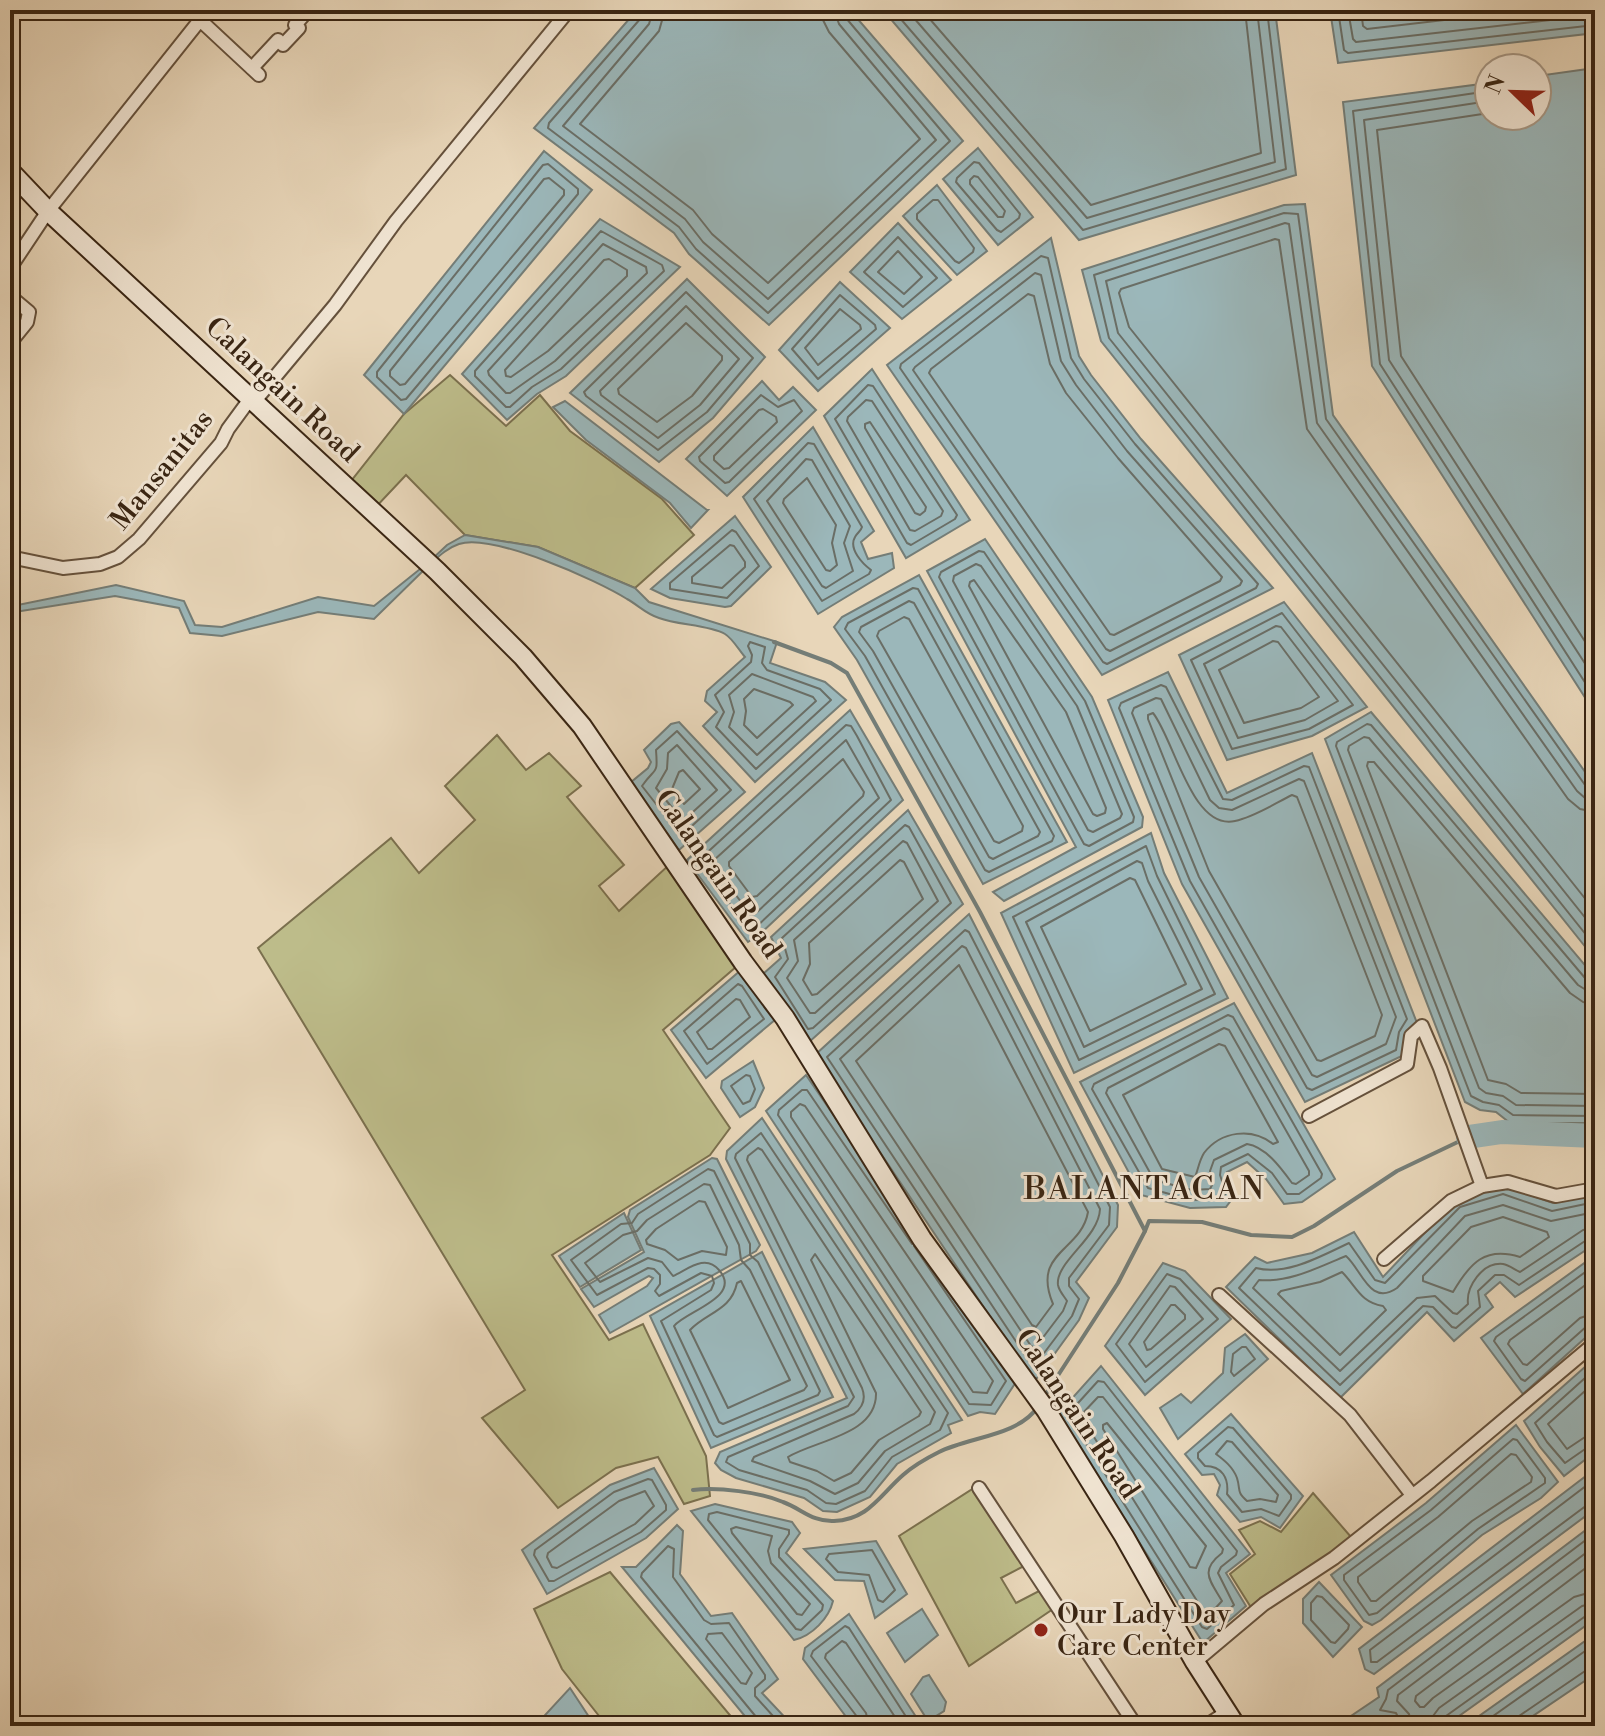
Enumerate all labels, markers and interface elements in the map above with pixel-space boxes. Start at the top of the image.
north arrow [1473,52,1553,132]
text: N [1480,71,1512,98]
street label: Calangain Road [198,310,366,470]
street label: Mansanitas [103,403,221,537]
street label: Calangain Road [647,783,789,965]
district label: BALANTACAN [1023,1169,1266,1209]
street label: Calangain Road [1007,1322,1147,1506]
place label: Our Lady Day Care Center [1057,1597,1231,1664]
marker: Our Lady Day Care Center [1032,1621,1050,1639]

